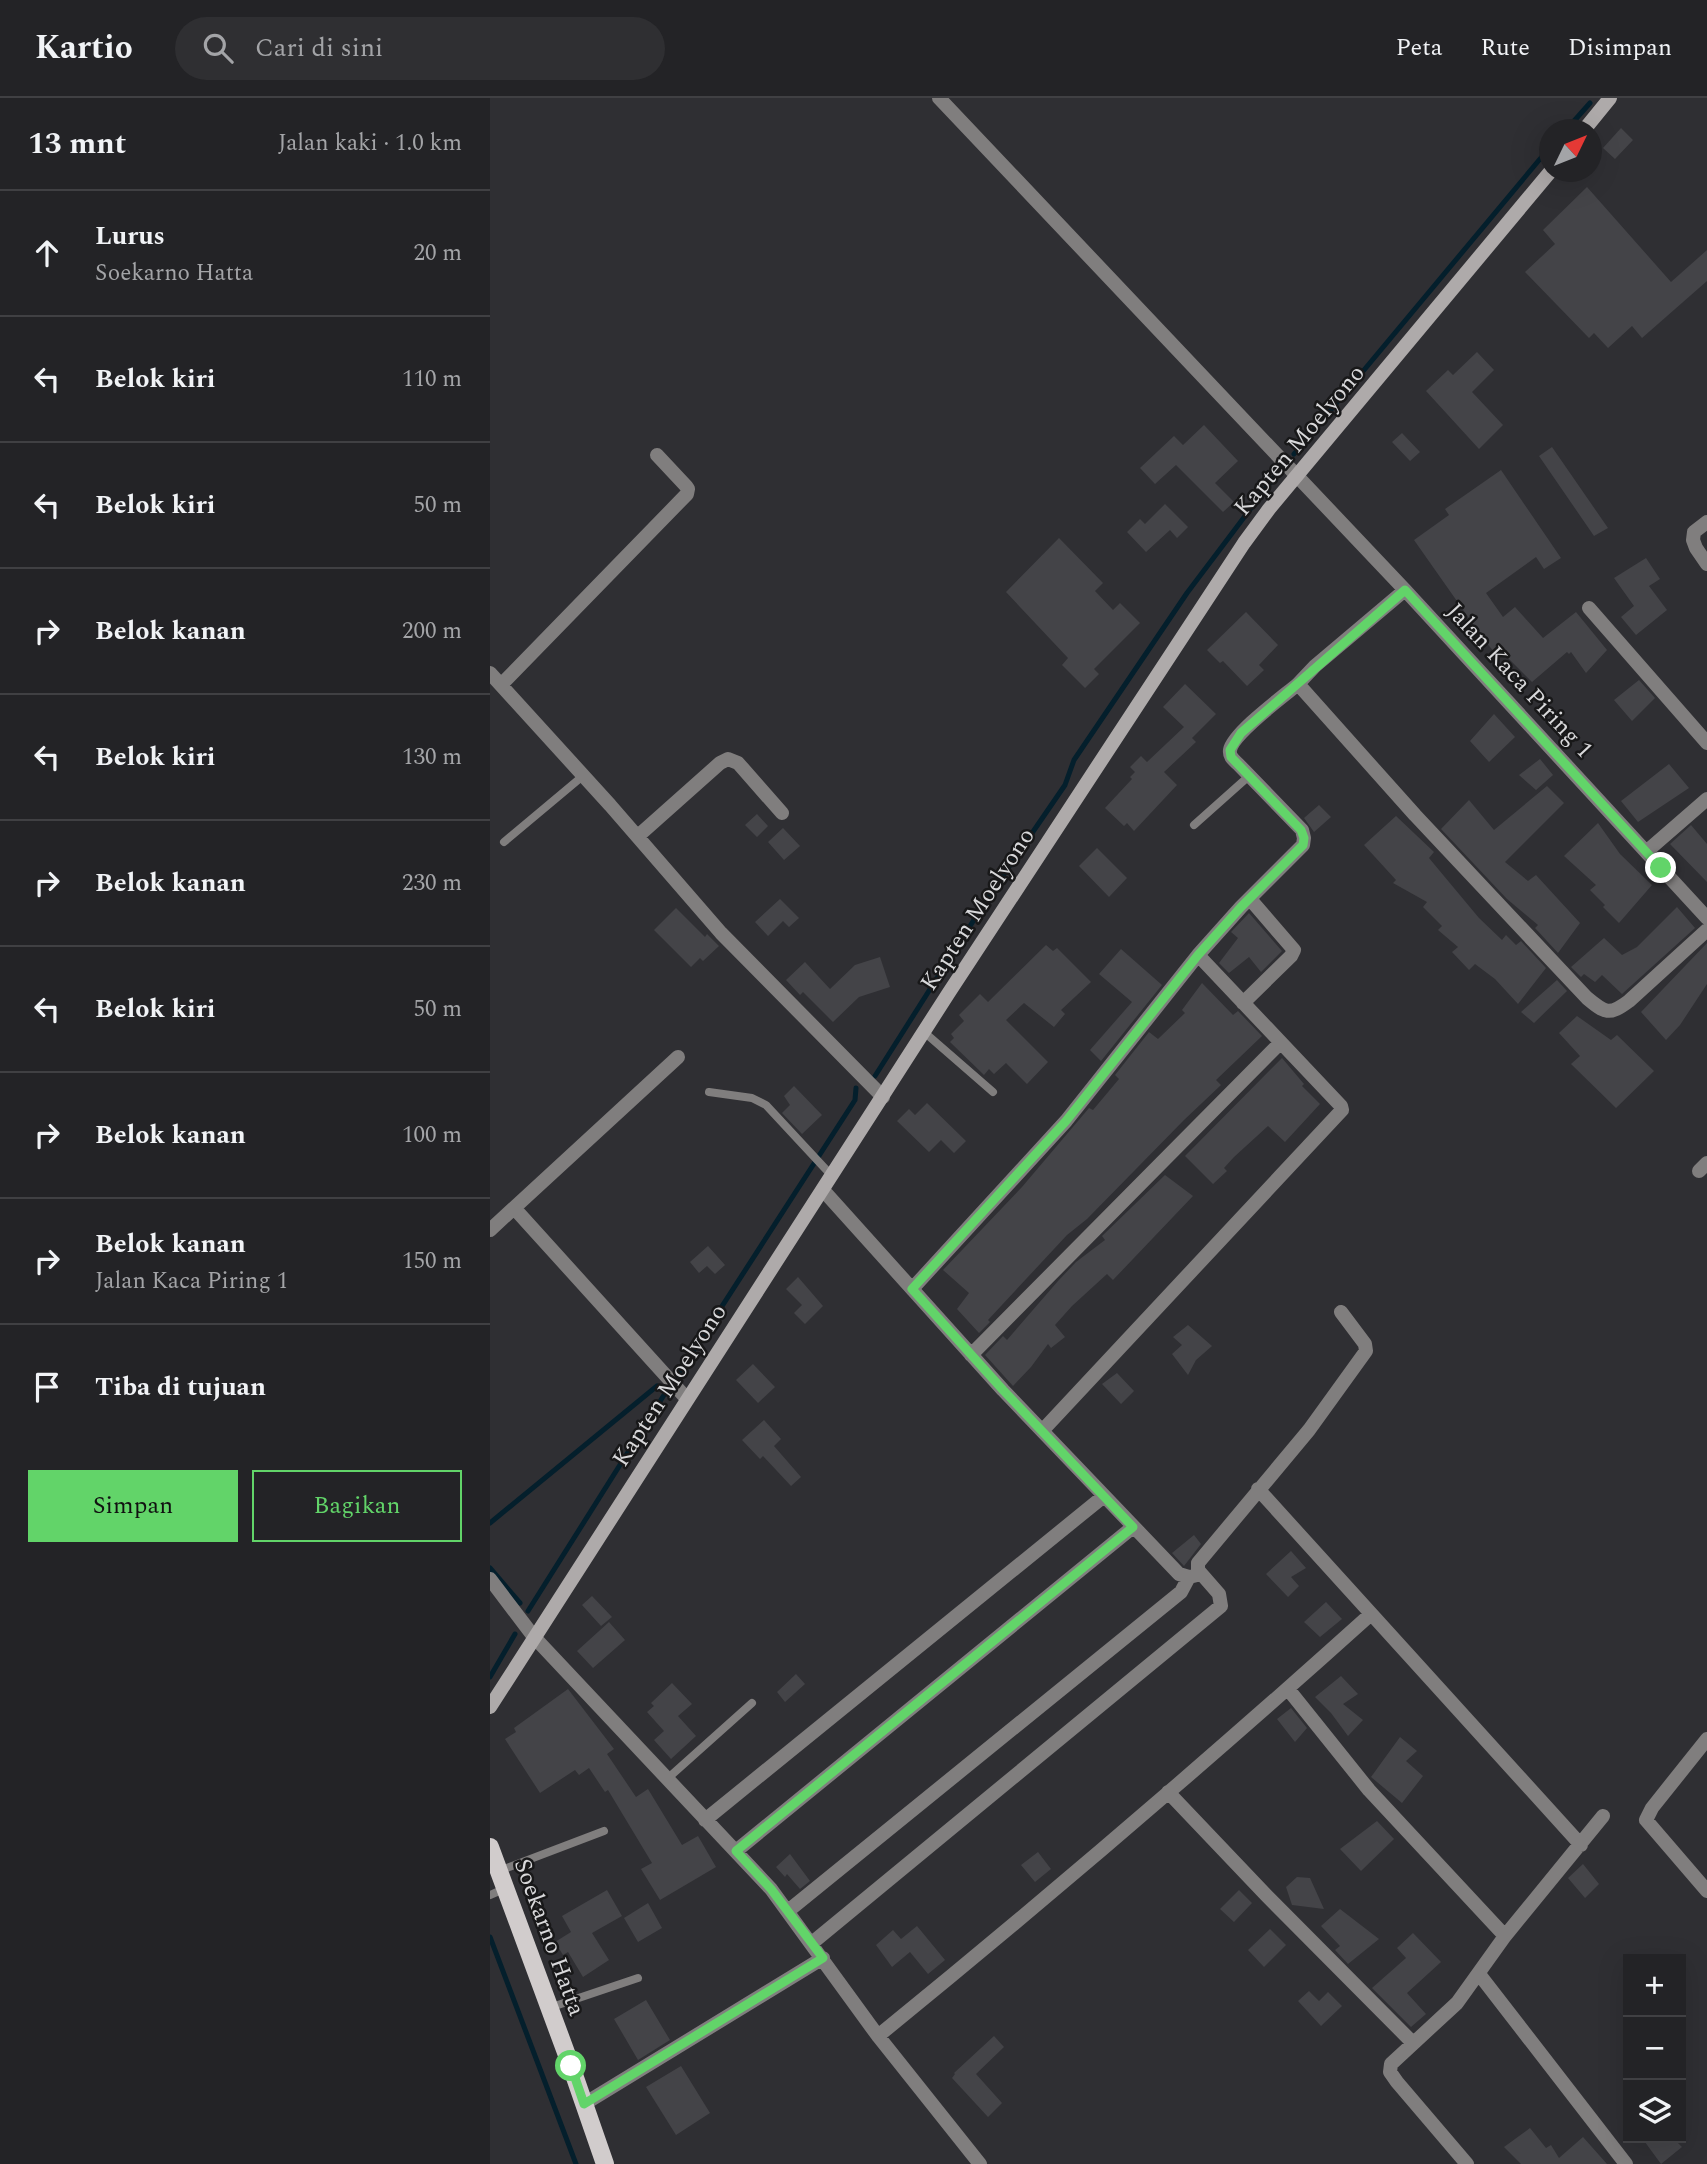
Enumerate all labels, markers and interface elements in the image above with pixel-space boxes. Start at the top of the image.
search box [175,17,665,80]
text: Kartio [35,23,133,73]
text: Cari di sini [255,28,383,68]
icon: search [199,29,237,67]
text: Peta [1396,30,1442,66]
text: Rute [1480,30,1530,66]
text: Disimpan [1568,30,1672,66]
north arrow [1539,119,1602,182]
text: 13 mnt [28,121,126,167]
text: Jalan kaki · 1.0 km [278,126,462,161]
text: Lurus [95,216,165,256]
icon: ahead [28,234,66,272]
text: 20 m [413,236,462,271]
text: Soekarno Hatta [95,256,253,291]
street label: Kapten Moelyono [1225,357,1374,524]
text: Belok kiri [95,359,215,399]
icon: left [28,360,66,398]
text: 110 m [402,362,462,397]
text: Belok kiri [95,485,215,525]
icon: left [28,486,66,524]
text: 50 m [413,488,462,523]
street label: Jalan Kaca Piring 1 [1437,595,1601,767]
text: Belok kanan [95,611,246,651]
icon: right [28,612,66,650]
text: 200 m [402,614,462,649]
text: Belok kiri [95,737,215,777]
icon: left [28,738,66,776]
text: 130 m [402,740,462,775]
street label: Kapten Moelyono [911,821,1044,998]
route end [1645,852,1676,883]
text: Belok kanan [95,863,246,903]
icon: right [28,864,66,902]
text: 230 m [402,866,462,901]
text: Belok kiri [95,989,215,1029]
icon: left [28,990,66,1028]
text: 50 m [413,992,462,1027]
text: Belok kanan [95,1115,246,1155]
icon: right [28,1116,66,1154]
text: 100 m [402,1118,462,1153]
text: Belok kanan [95,1224,246,1264]
icon: right [28,1242,66,1280]
text: 150 m [402,1244,462,1279]
text: Jalan Kaca Piring 1 [95,1264,288,1299]
street label: Kapten Moelyono [603,1297,736,1474]
text: Tiba di tujuan [95,1367,266,1407]
icon: arrive [28,1368,66,1406]
button: Simpan [28,1470,238,1542]
button: Bagikan [252,1470,462,1542]
street label: Soekarno Hatta [504,1854,594,2021]
map controls [1623,1954,1686,2143]
button: + [1623,1954,1686,2017]
button: − [1623,2017,1686,2080]
route start [555,2050,586,2081]
button: layers [1623,2080,1686,2143]

